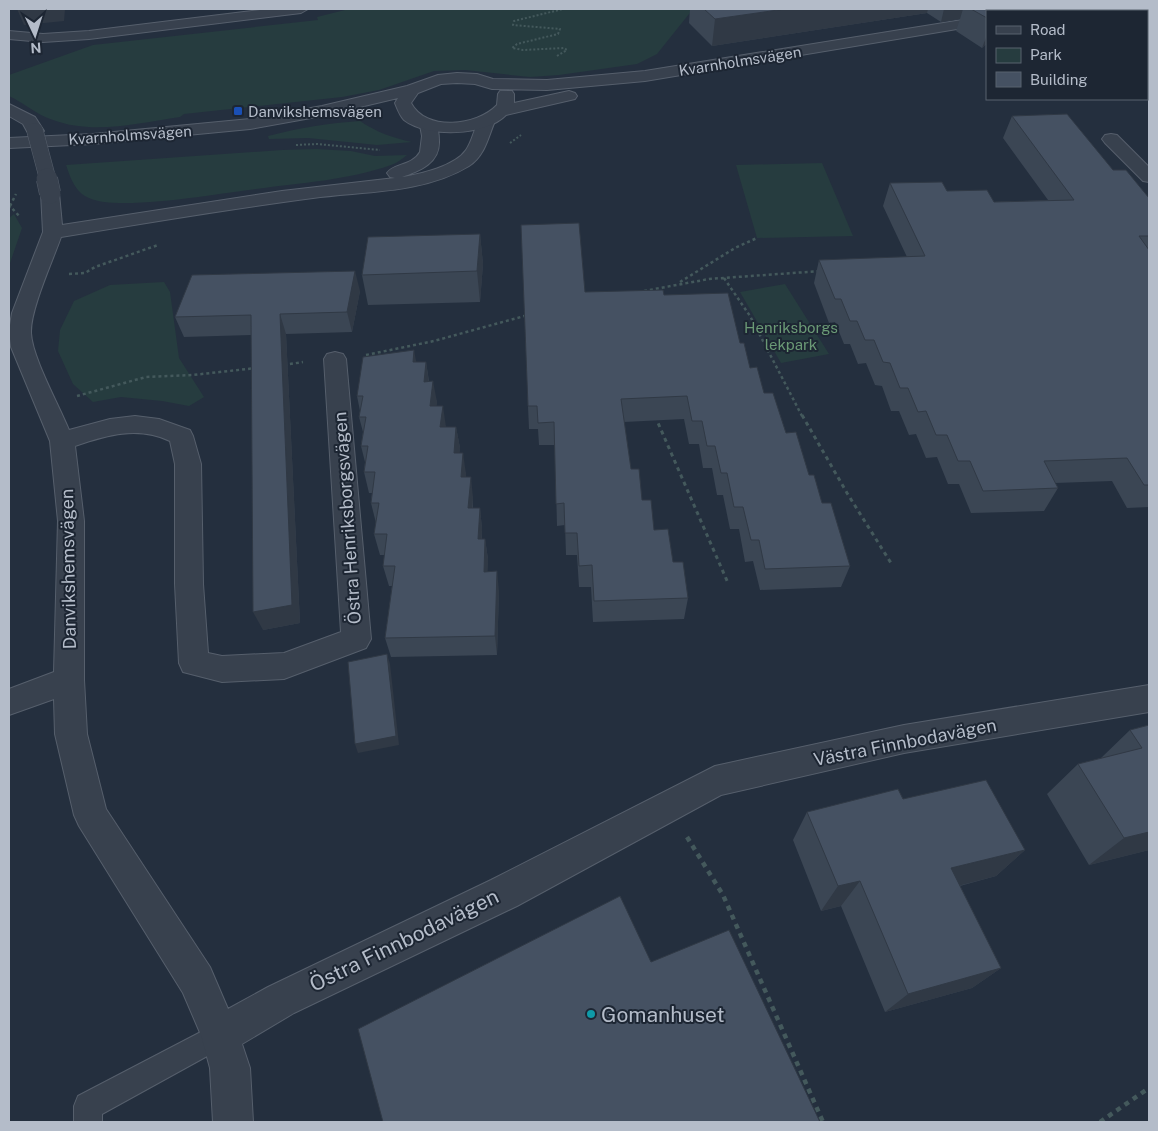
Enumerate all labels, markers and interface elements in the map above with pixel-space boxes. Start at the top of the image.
north arrow [10,10,60,60]
legend [986,10,1148,100]
text: Road [1030,21,1066,38]
text: N [30,40,42,56]
street label: Kvarnholmsvägen [678,43,802,79]
text: Park [1030,46,1062,63]
text: Building [1030,71,1088,88]
place label: Danvikshemsvägen [248,103,382,120]
marker: Danvikshemsvägen [232,105,244,117]
street label: Kvarnholmsvägen [68,122,192,148]
park label: Henriksborgs lekpark [744,319,838,353]
street label: Östra Henriksborgsvägen [328,411,365,625]
street label: Danvikshemsvägen [56,489,80,649]
street label: Västra Finnbodavägen [812,714,998,770]
street label: Östra Finnbodavägen [305,883,503,997]
place label: Gomanhuset [601,1002,725,1027]
marker: Gomanhuset [585,1008,597,1020]

